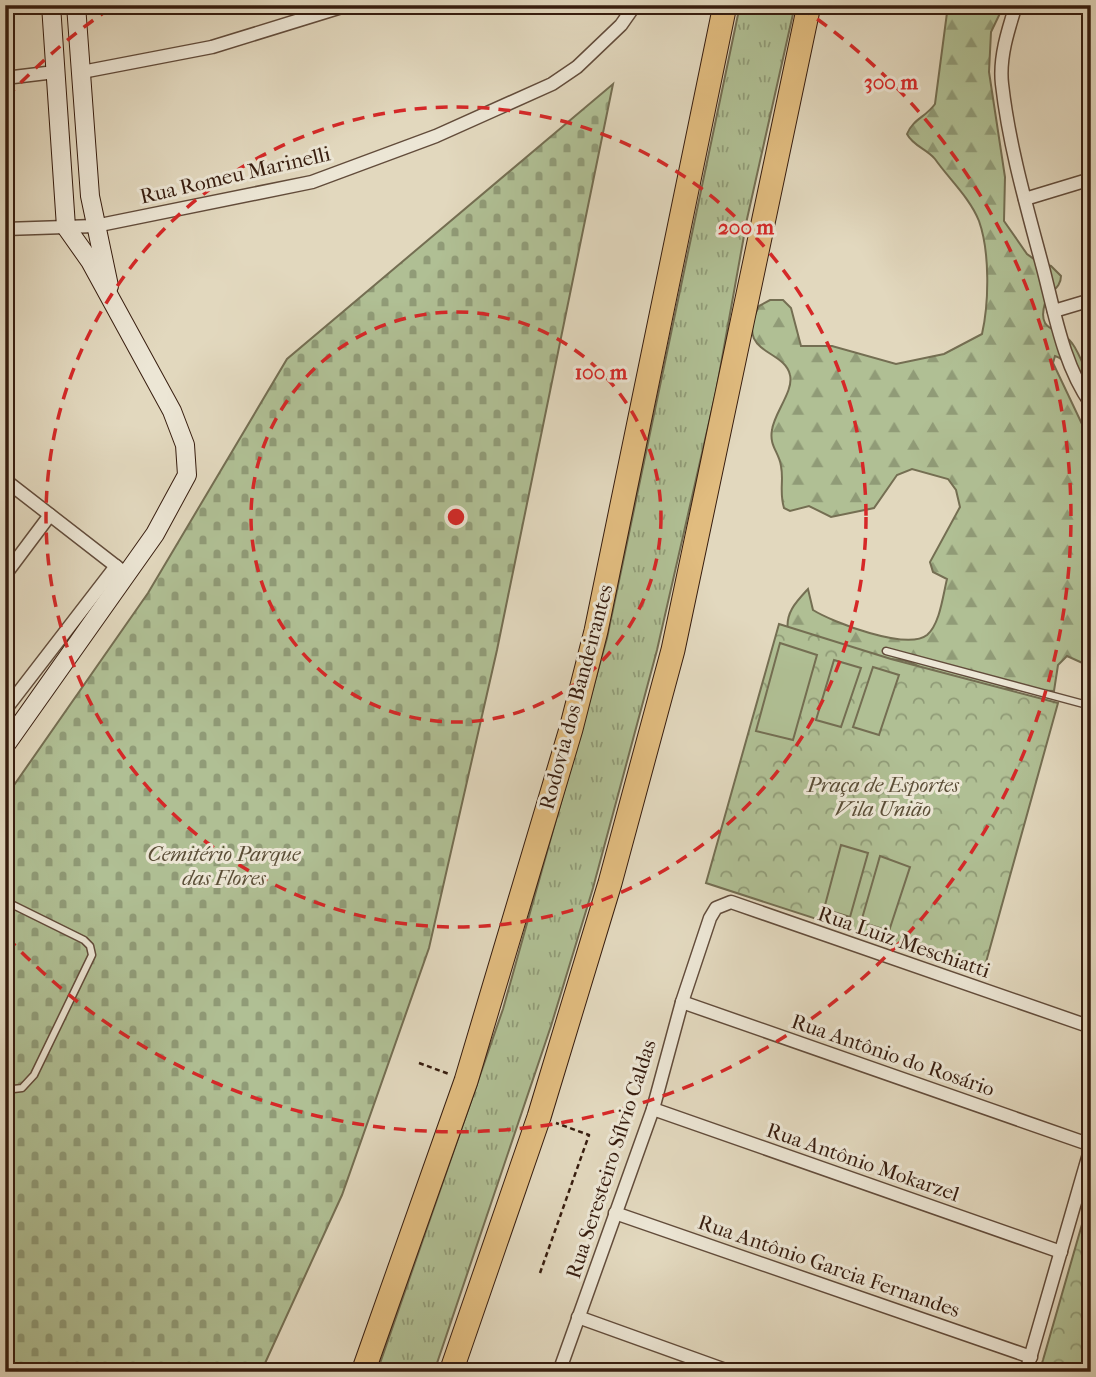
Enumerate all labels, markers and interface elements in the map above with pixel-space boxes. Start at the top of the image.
text: 300 m [864,70,918,94]
street label: Rua Romeu Marinelli [137,141,333,209]
text: 200 m [718,215,775,239]
text: 100 m [575,360,628,384]
centre of rings [444,505,468,529]
street label: Rodovia dos Bandeirantes [534,581,618,812]
park label: Praça de Esportes Vila União [806,773,960,821]
park label: Cemitério Parque das Flores [148,842,301,890]
street label: Rua Luiz Meschiatti [815,901,993,983]
street label: Rua Antônio do Rosário [788,1009,998,1101]
street label: Rua Seresteiro Sílvio Caldas [561,1036,661,1282]
street label: Rua Antônio Mokarzel [763,1118,963,1206]
street label: Rua Antônio Garcia Fernandes [695,1210,963,1322]

